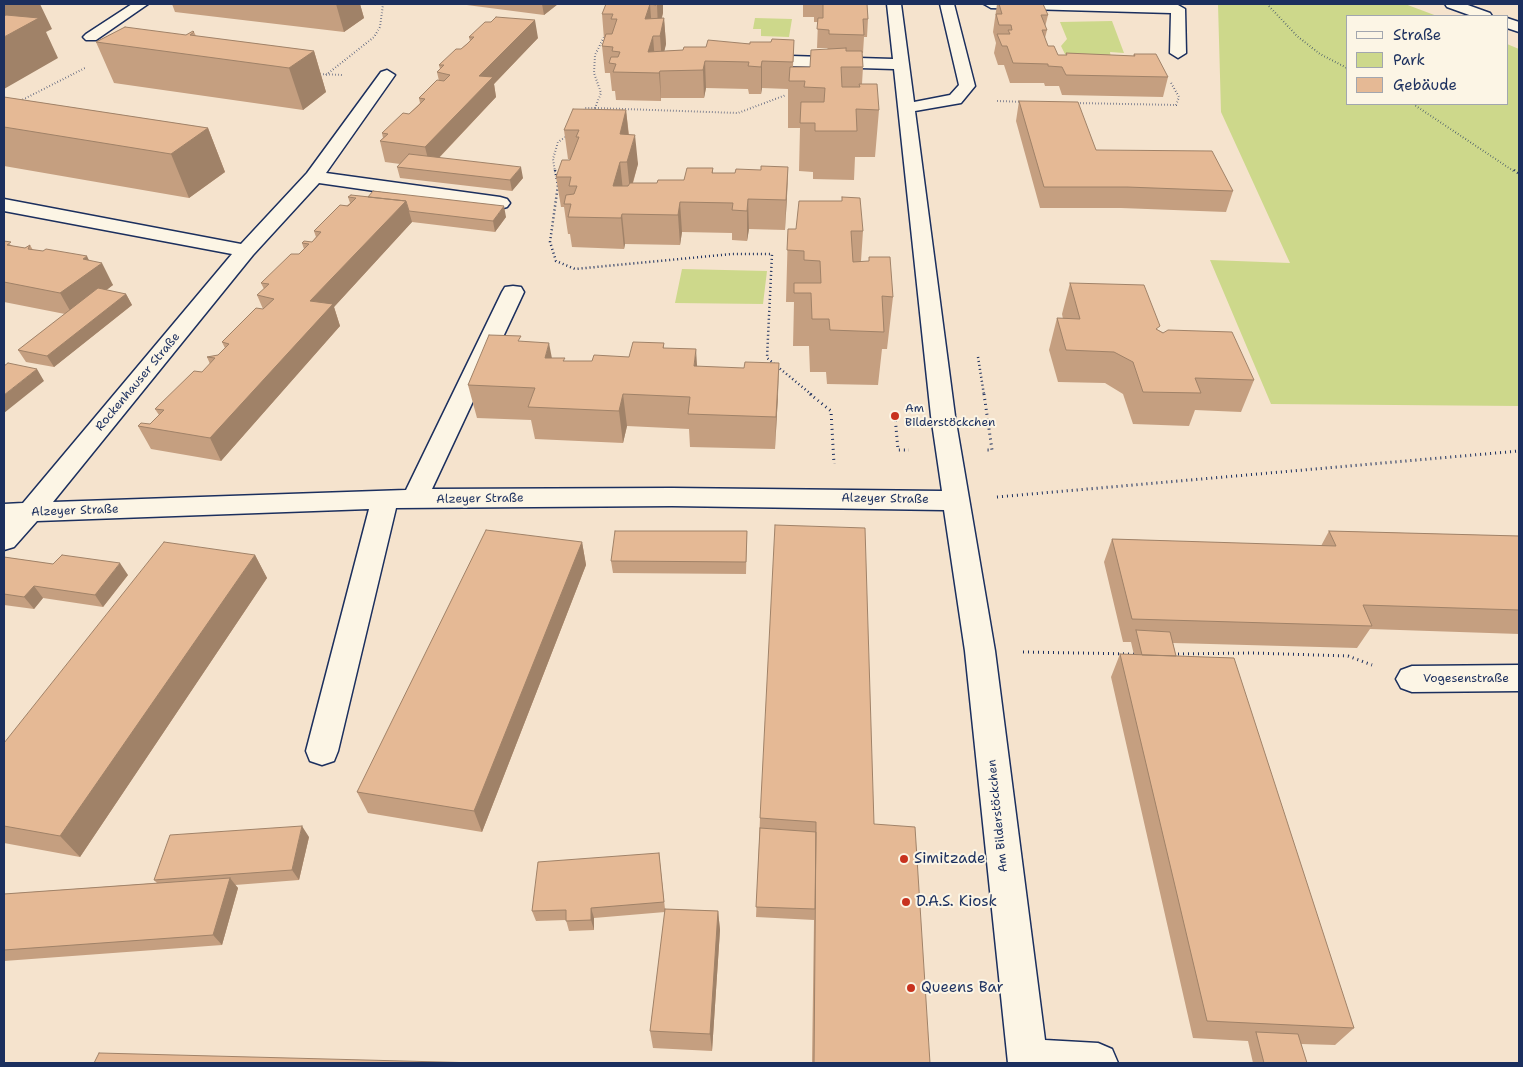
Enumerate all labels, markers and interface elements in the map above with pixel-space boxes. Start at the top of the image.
legend [1346,15,1508,105]
text: Straße [1393,25,1441,45]
text: Park [1393,50,1425,70]
text: Gebäude [1393,75,1457,95]
street label: Rockenhauser Straße [93,330,183,434]
place label: Am Bilderstöckchen [905,402,995,430]
marker: Am Bilderstöckchen [889,410,901,422]
street label: Alzeyer Straße [436,491,524,507]
street label: Alzeyer Straße [841,491,929,507]
street label: Alzeyer Straße [31,502,119,520]
street label: Vogesenstraße [1423,672,1509,686]
street label: Am Bilderstöckchen [985,759,1011,873]
place label: Simitzade [914,850,985,868]
marker: Simitzade [898,853,910,865]
place label: D.A.S. Kiosk [916,893,997,911]
marker: D.A.S. Kiosk [900,896,912,908]
place label: Queens Bar [921,979,1004,997]
marker: Queens Bar [905,982,917,994]

